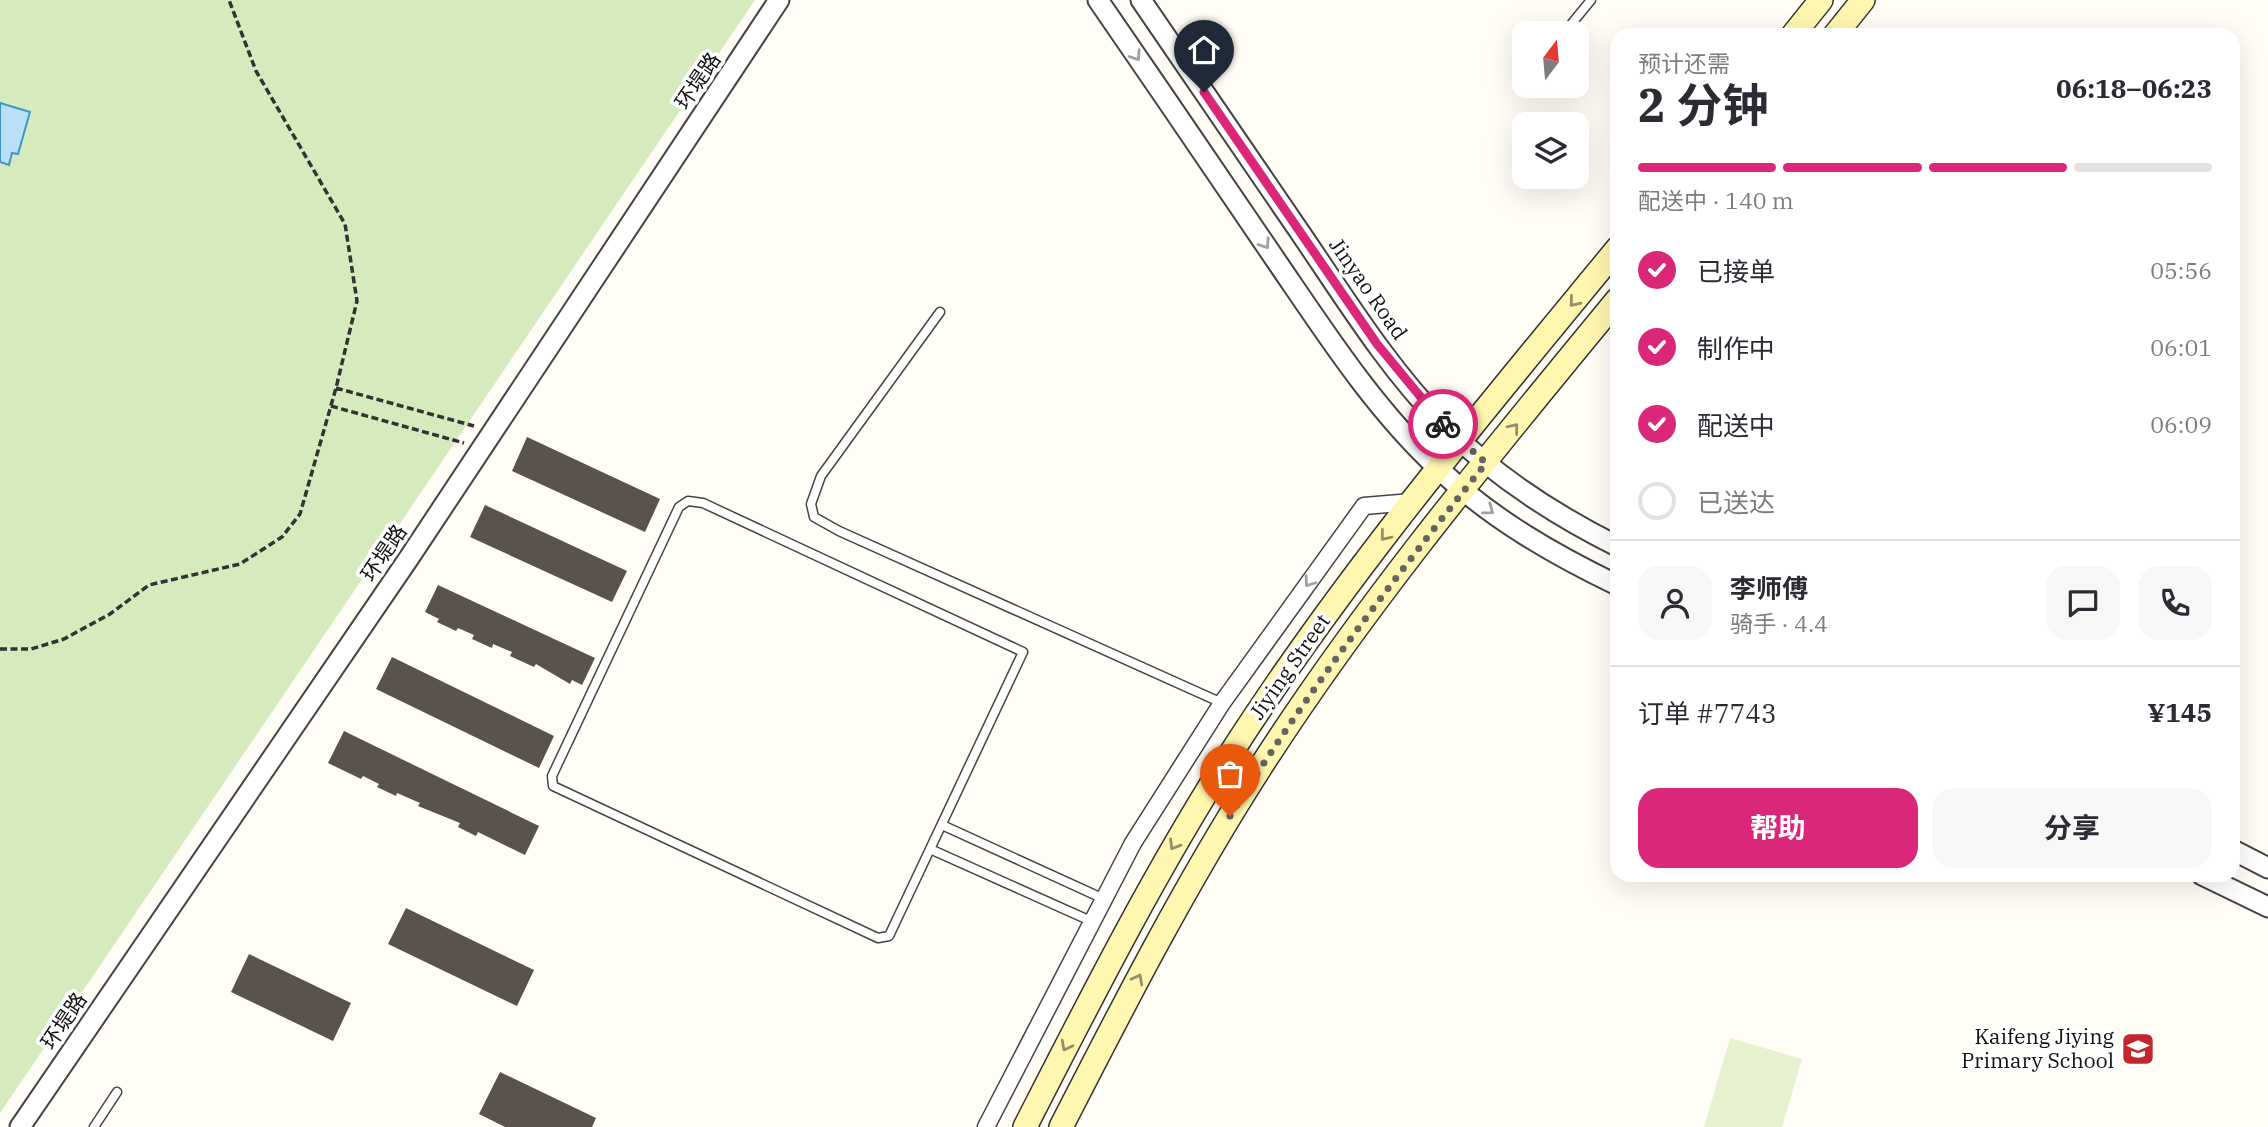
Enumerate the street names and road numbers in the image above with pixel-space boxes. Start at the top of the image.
street label: 环堤路 [668,46,726,114]
street label: Jinyao Road [1323,232,1414,345]
street label: 环堤路 [354,518,412,586]
street label: Jiying Street [1243,608,1336,725]
street label: 环堤路 [34,986,92,1054]

